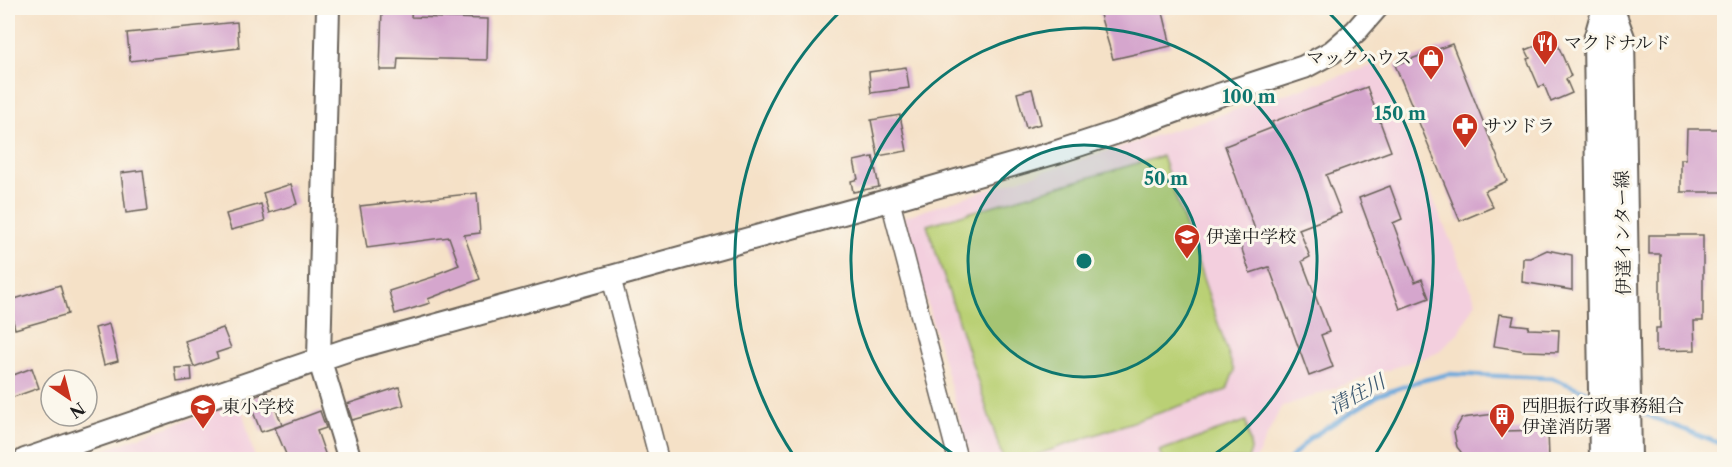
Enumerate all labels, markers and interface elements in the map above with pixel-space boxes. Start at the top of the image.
restaurant icon: マクドナルド [1530,28,1560,66]
place label: マクドナルド [1564,32,1671,54]
shop icon: マックハウス [1416,43,1446,81]
place label: マックハウス [1306,47,1412,69]
text: 100 m [1222,86,1276,108]
text: 150 m [1374,103,1426,125]
pharmacy icon: サツドラ [1450,111,1480,149]
place label: サツドラ [1484,115,1555,137]
text: 50 m [1144,168,1188,190]
street label: 伊達インター線 [1611,170,1635,296]
school or university icon: 伊達中学校 [1172,222,1202,260]
place label: 伊達中学校 [1206,226,1296,248]
centre of rings [1074,251,1094,271]
north arrow [39,368,99,428]
water label: 清住川 [1325,368,1391,419]
school or university icon: 東小学校 [188,392,218,430]
place label: 西胆振行政事務組合 伊達消防署 [1522,395,1684,438]
place label: 東小学校 [222,396,294,418]
text: N [66,398,89,423]
building icon: 西胆振行政事務組合 伊達消防署 [1487,401,1517,439]

